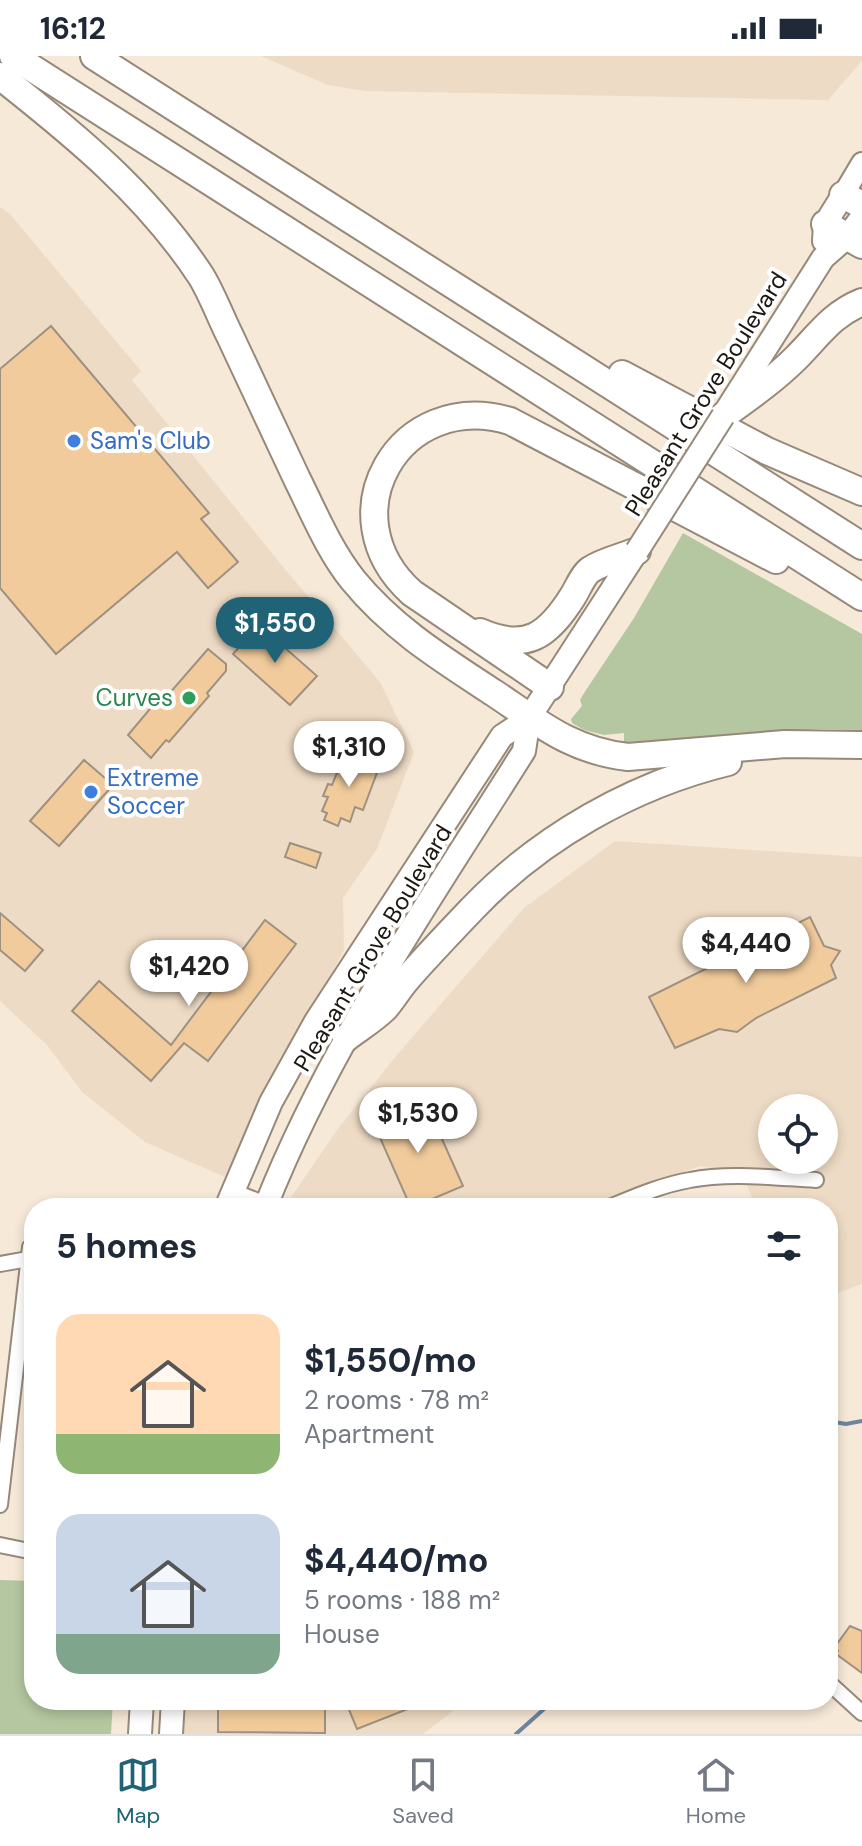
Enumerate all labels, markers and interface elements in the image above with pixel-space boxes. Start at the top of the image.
text: 16:12 [40,9,106,48]
street label: Pleasant Grove Boulevard [618,266,794,522]
place label: Sam's Club [90,425,211,456]
marker: Sam's Club [65,432,83,450]
pin: $1,550 [210,597,340,665]
text: $1,550 [234,606,316,640]
place label: Curves [95,682,173,713]
marker: Curves [180,689,198,707]
pin: $1,310 [284,721,414,789]
text: $1,310 [312,730,386,764]
place label: Extreme Soccer [107,762,199,821]
marker: Extreme Soccer [82,783,100,801]
street label: Pleasant Grove Boulevard [287,819,459,1077]
pin: $4,440 [681,917,811,985]
text: $4,440 [700,926,792,960]
pin: $1,420 [124,940,254,1008]
text: $1,420 [148,949,230,983]
pin: $1,530 [353,1087,483,1155]
map controls [758,1094,838,1174]
button: locate [758,1094,838,1174]
text: $1,530 [377,1096,459,1130]
text: 5 homes [56,1224,197,1269]
icon: filters [762,1224,806,1268]
text: $1,550/mo [304,1338,477,1383]
icon: home [120,1346,216,1442]
text: 2 rooms · 78 m² [304,1383,489,1417]
text: Apartment [304,1417,435,1451]
text: $4,440/mo [304,1538,488,1583]
icon: home [120,1546,216,1642]
text: 5 rooms · 188 m² [304,1583,500,1617]
text: House [304,1617,380,1651]
tab: Map [116,1753,160,1830]
tab: Saved [392,1753,454,1830]
tab: Home [686,1753,746,1830]

